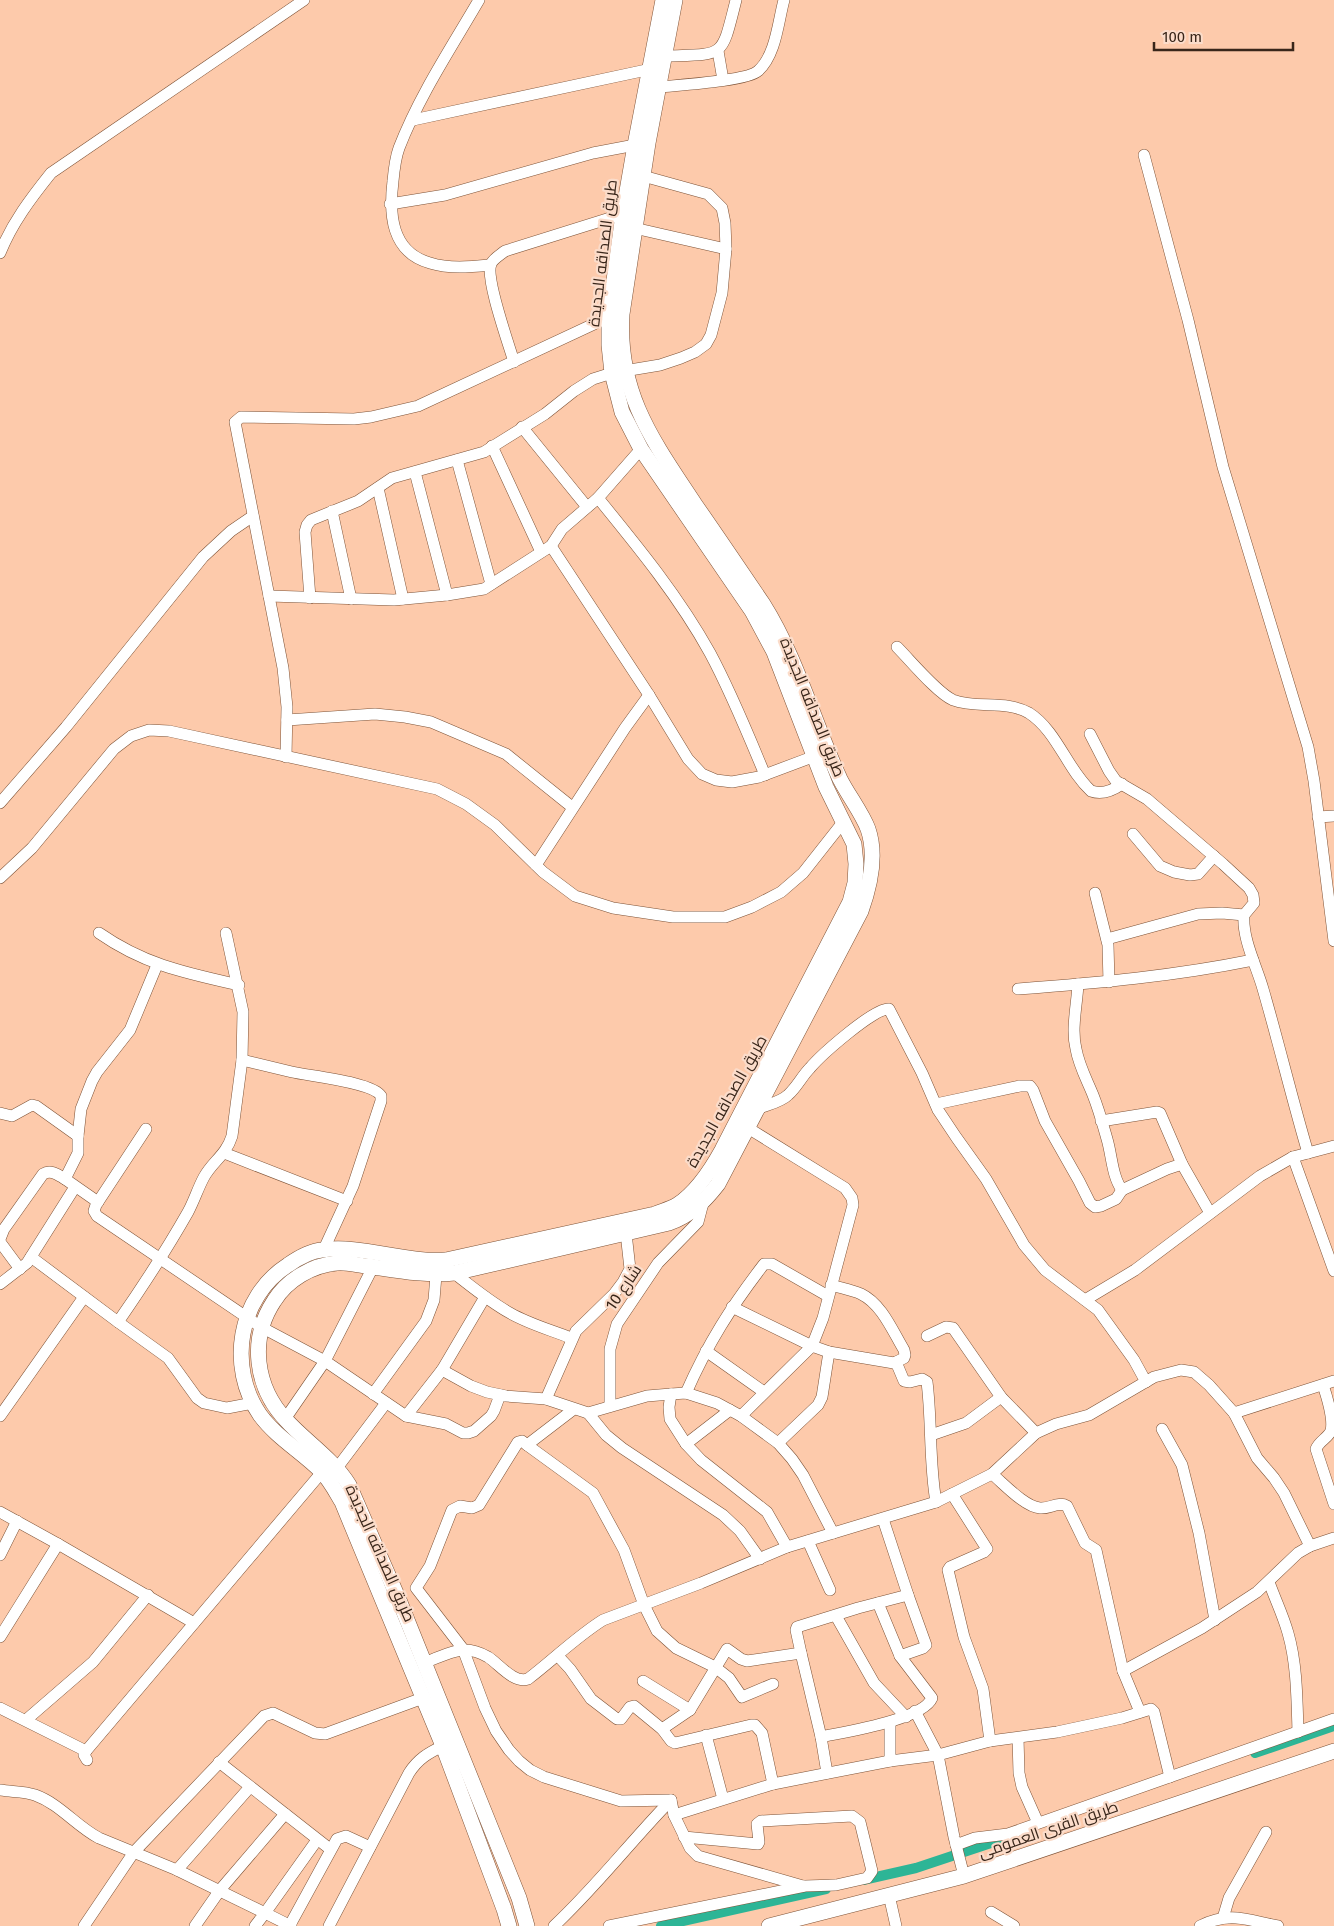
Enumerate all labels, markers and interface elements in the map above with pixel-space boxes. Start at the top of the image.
scale bar [1154,20,1293,52]
text: 100 m [1162,28,1202,46]
street label: طريق الصداقه الجديدة [584,178,622,328]
street label: طريق الصداقه الجديدة [775,635,849,780]
street label: طريق الصداقه الجديدة [682,1032,772,1171]
street label: شارع 10 [601,1261,647,1315]
street label: طريق الصداقه الجديدة [341,1482,419,1625]
street label: طريق القرى العمومى [976,1797,1121,1863]

